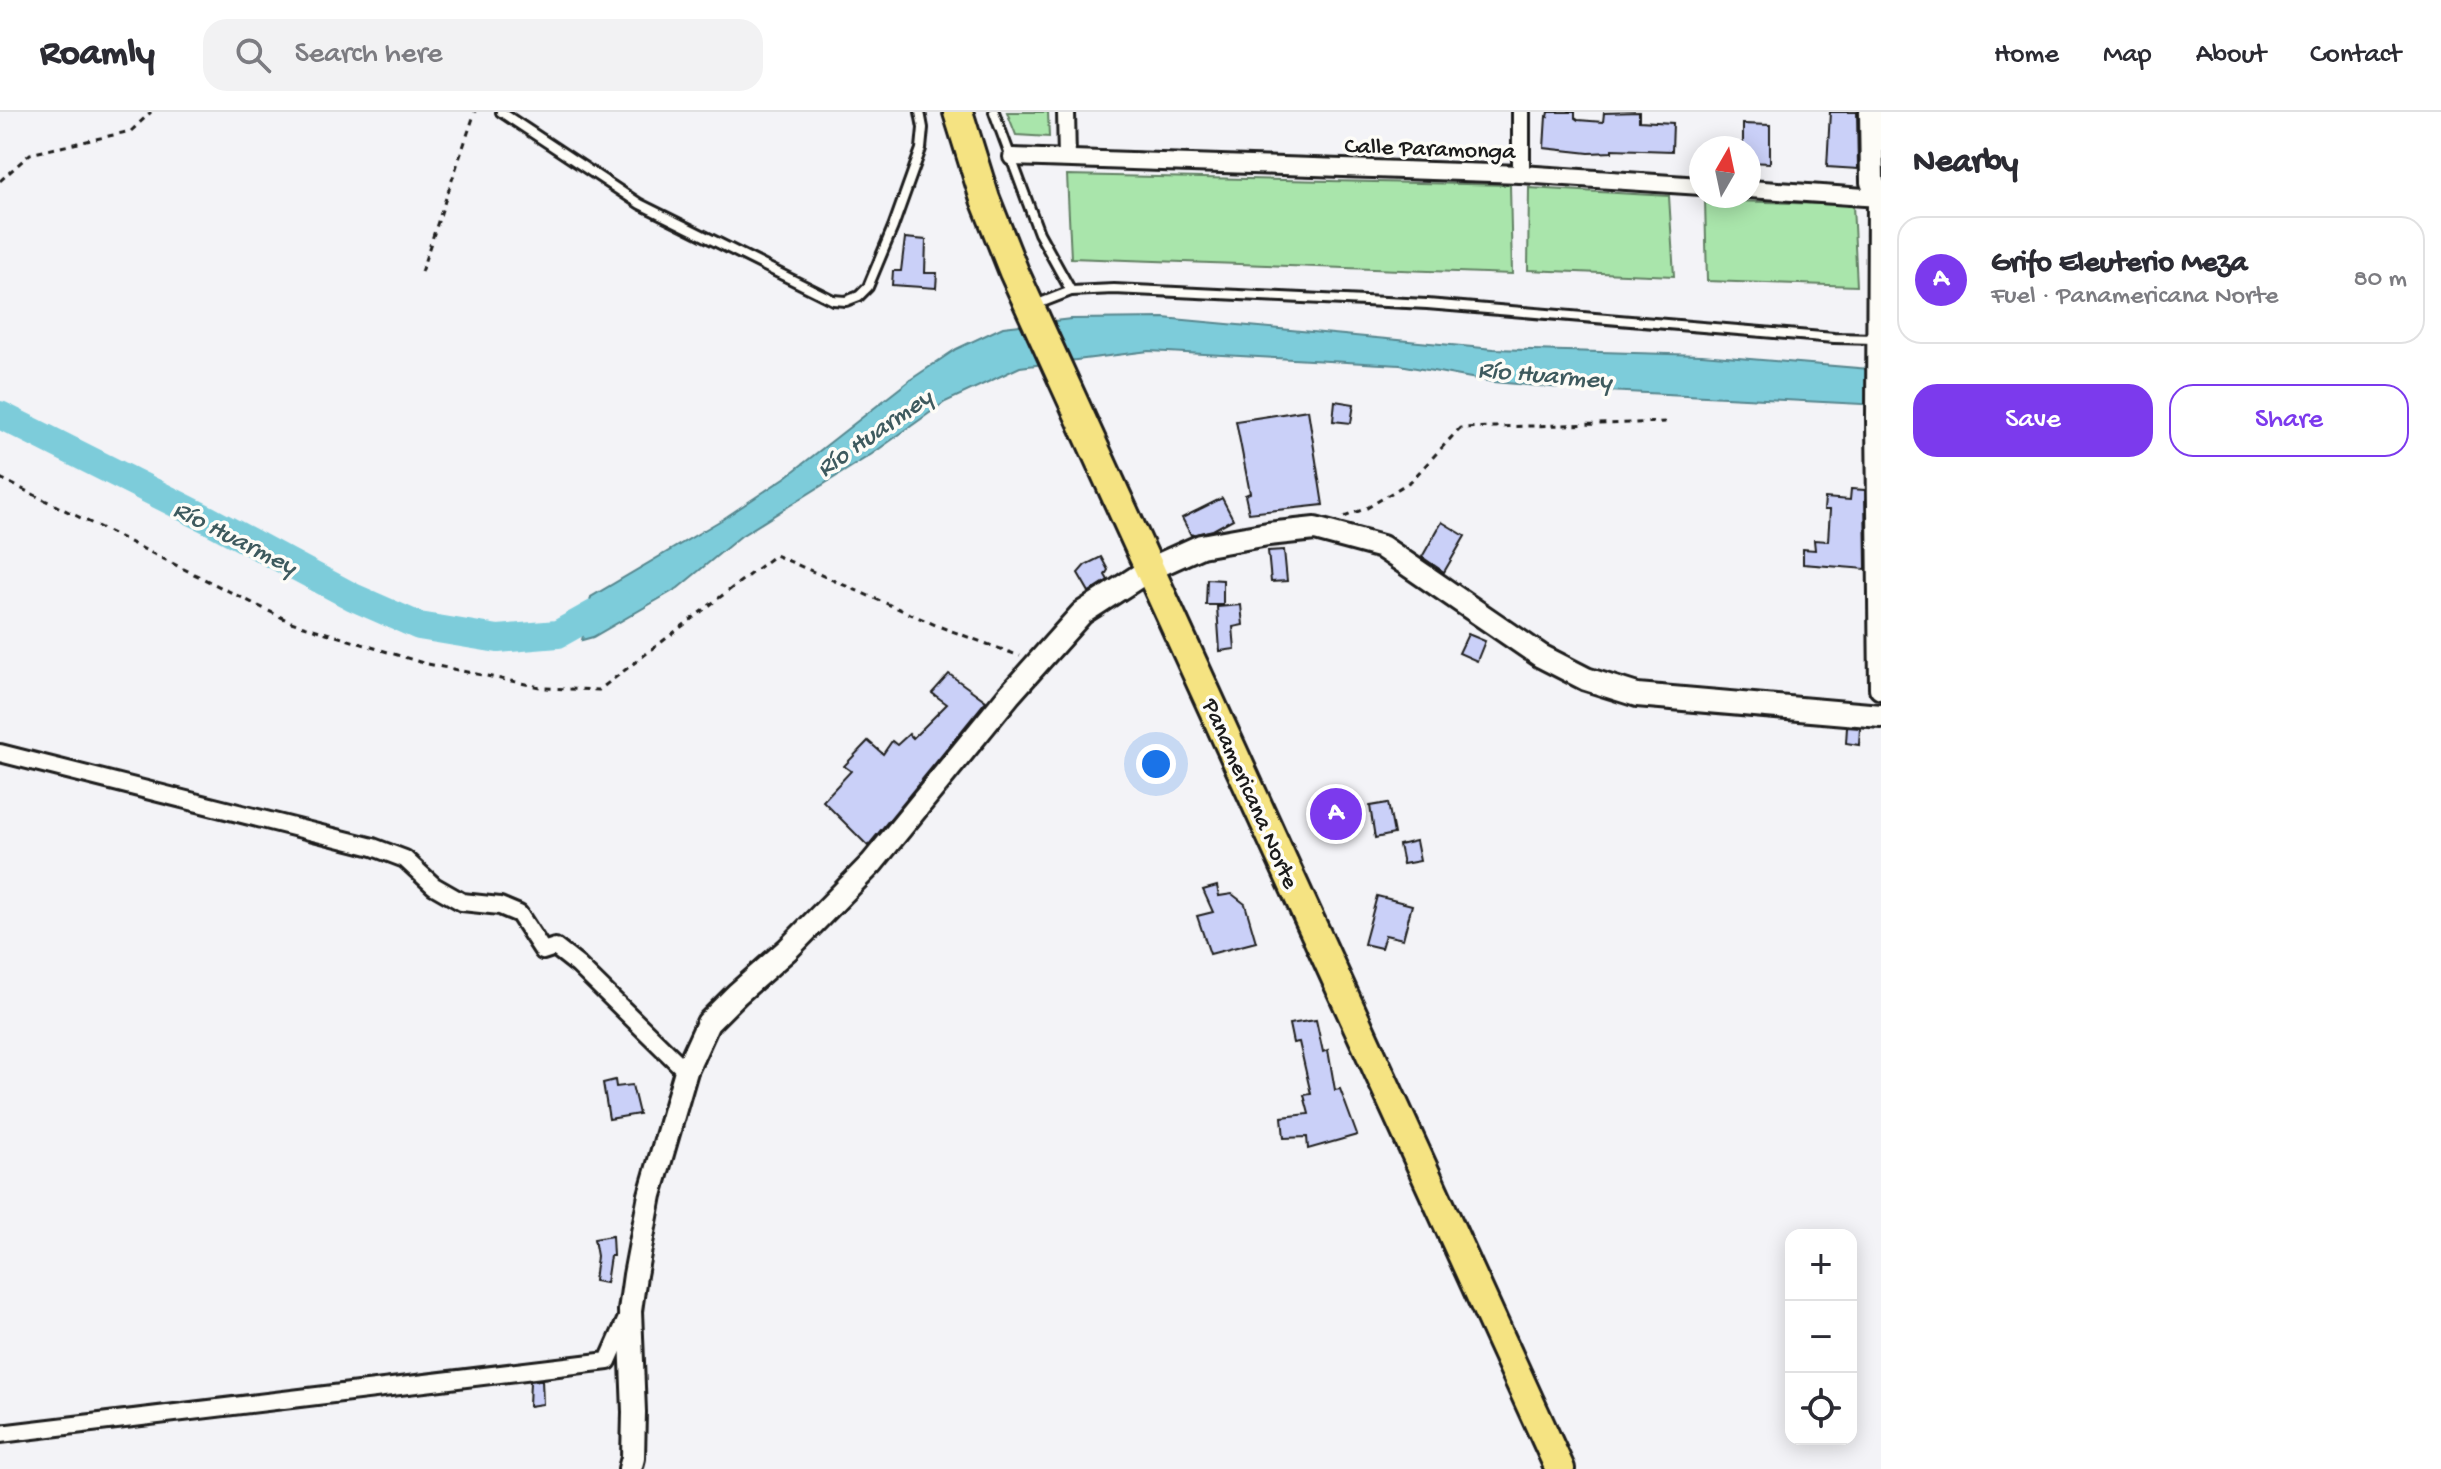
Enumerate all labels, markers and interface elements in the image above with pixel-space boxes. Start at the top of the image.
search box [203,19,763,91]
text: Roamly [40,33,155,77]
icon: search [231,33,275,77]
text: Search here [295,38,443,73]
text: Home [1994,39,2059,72]
text: Map [2103,39,2152,72]
text: About [2196,39,2266,72]
text: Contact [2310,39,2401,72]
street label: Calle Paramonga [1344,133,1517,168]
north arrow [1689,136,1761,208]
text: Nearby [1913,144,2018,184]
text: Grifo Eleuterio Meza [1991,247,2247,282]
text: A [1933,265,1949,296]
text: 80 m [2353,265,2407,296]
text: Fuel · Panamericana Norte [1991,282,2278,313]
water label: Río Huarmey [1476,356,1615,399]
water label: Río Huarmey [812,382,941,486]
button: Save [1913,384,2153,457]
button: Share [2169,384,2409,457]
water label: Río Huarmey [167,496,303,585]
street label: Panamericana Norte [1193,694,1304,895]
your location [1136,744,1176,784]
pin: A [1310,784,1362,844]
map controls [1785,1229,1857,1445]
button: + [1785,1229,1857,1301]
button: − [1785,1301,1857,1373]
button: locate [1785,1373,1857,1445]

